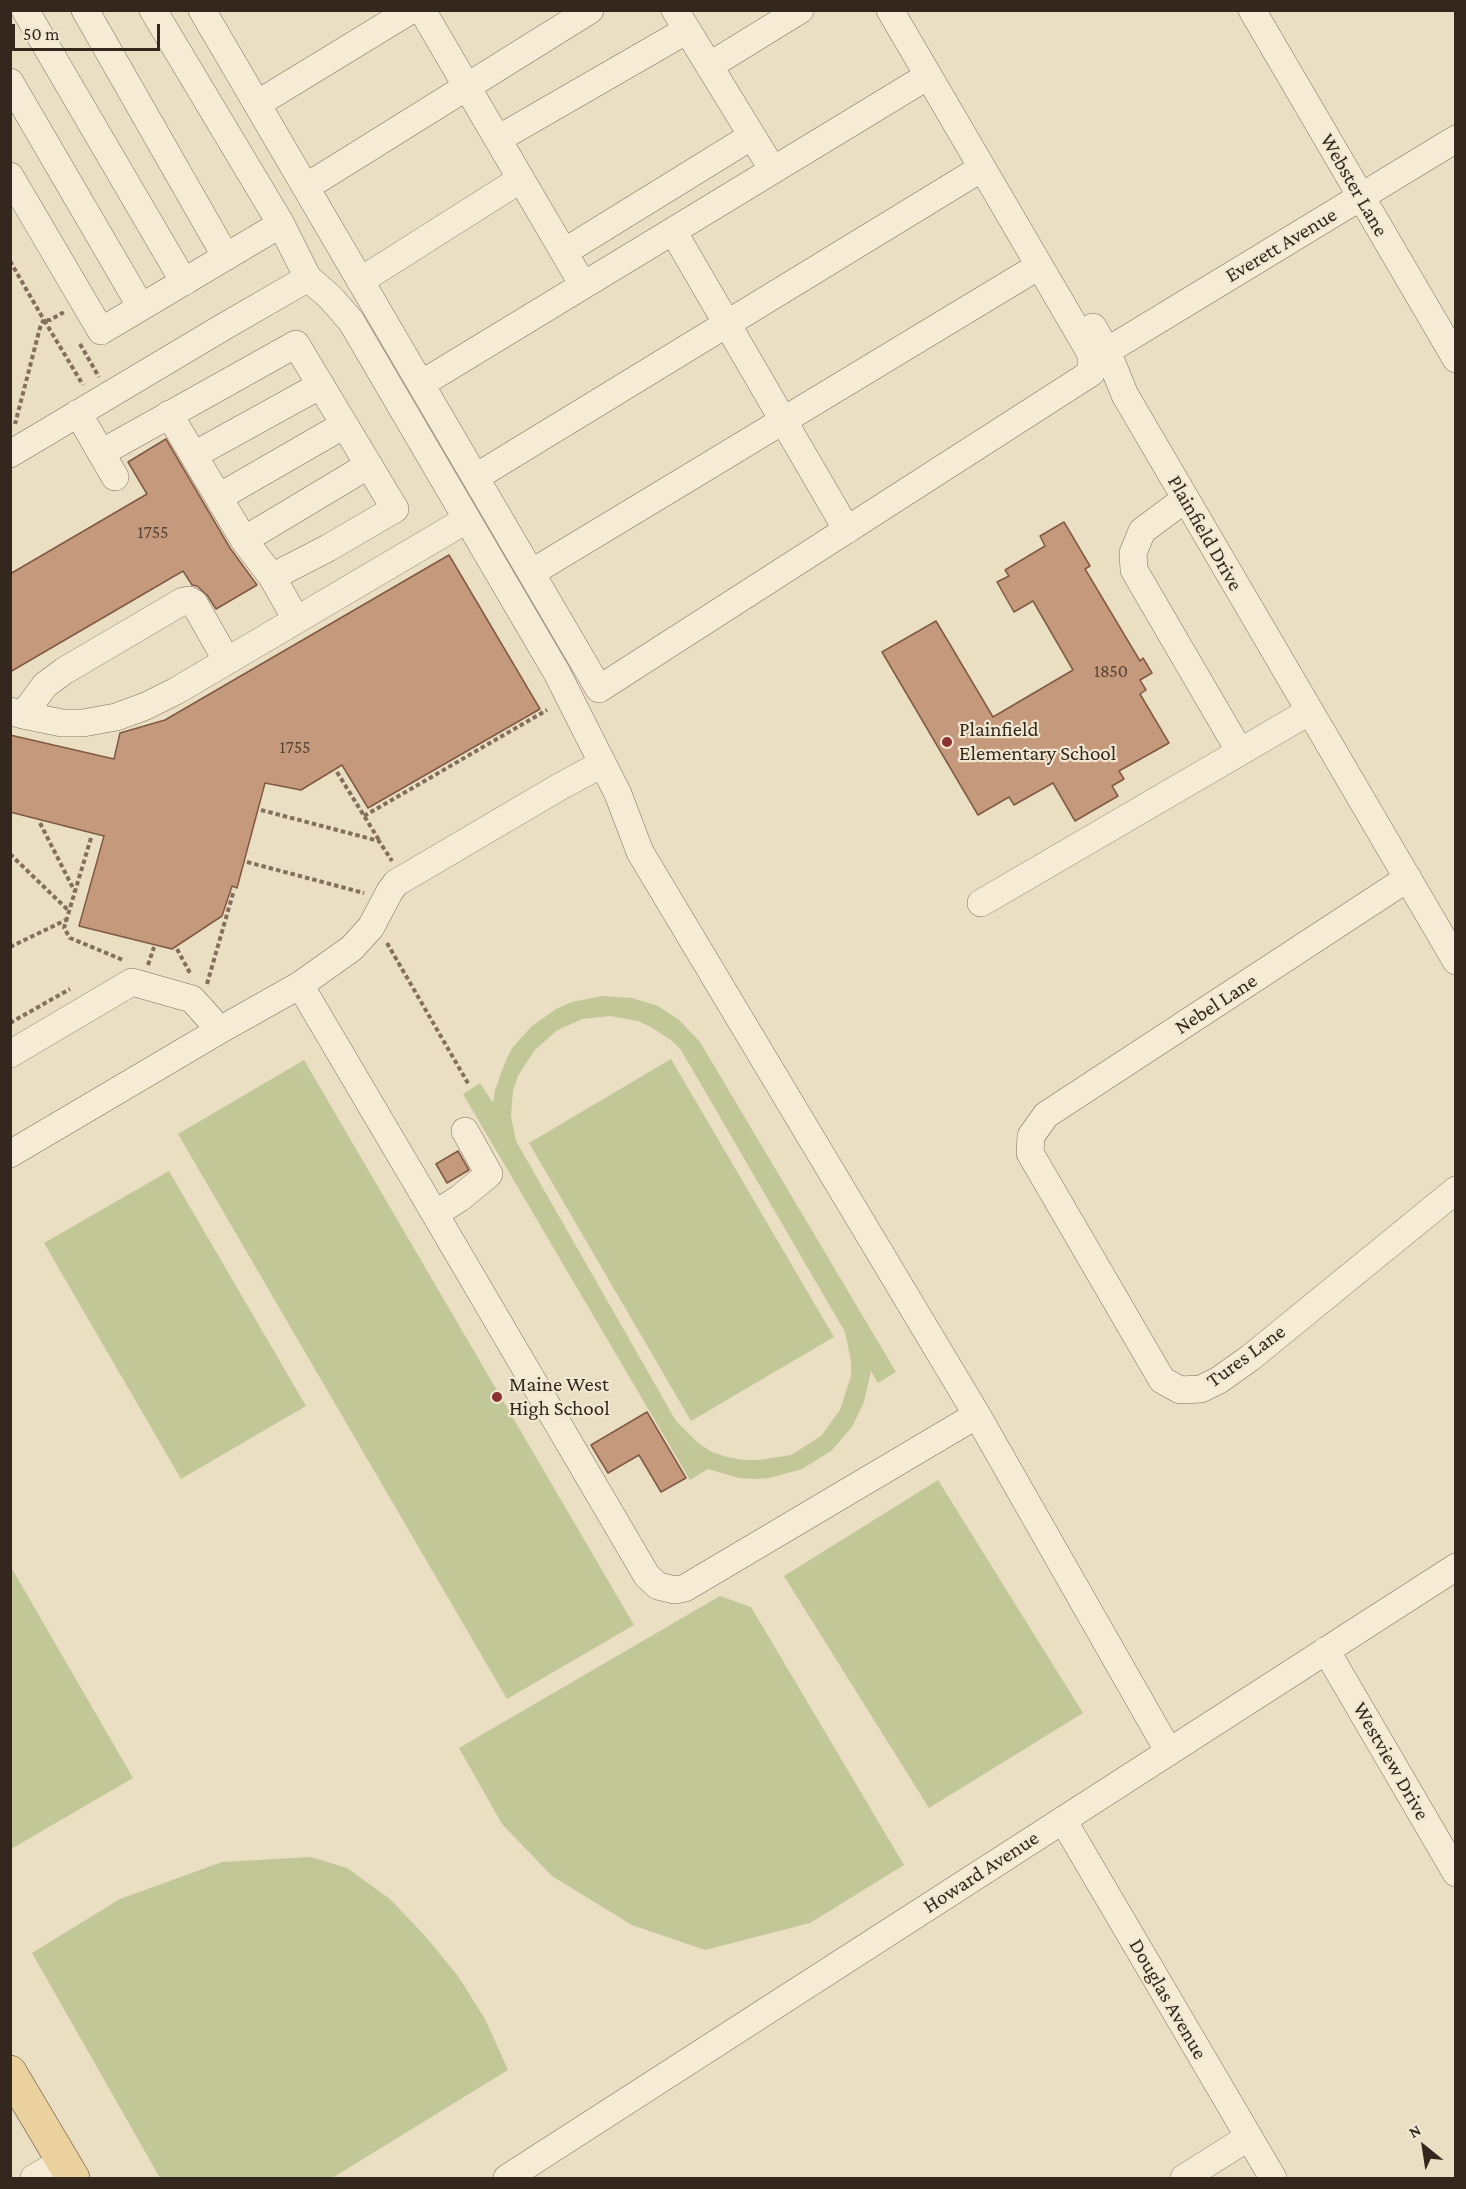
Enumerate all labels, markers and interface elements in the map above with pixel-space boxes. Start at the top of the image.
scale bar [15,12,164,50]
text: 50 m [23,24,60,44]
street label: Webster Lane [1314,129,1394,241]
street label: Everett Avenue [1221,202,1341,288]
street label: Plainfield Drive [1162,471,1248,595]
house number: 1755 [138,521,168,543]
house number: 1850 [1094,660,1128,682]
place label: Plainfield Elementary School [959,717,1116,767]
marker: Plainfield Elementary School [940,735,954,749]
house number: 1755 [280,736,310,758]
street label: Nebel Lane [1170,968,1262,1040]
street label: Tures Lane [1202,1319,1290,1393]
place label: Maine West High School [509,1372,610,1422]
marker: Maine West High School [490,1390,504,1404]
street label: Westview Drive [1347,1697,1435,1825]
street label: Howard Avenue [918,1825,1044,1919]
street label: Douglas Avenue [1123,1934,1213,2064]
north arrow [1394,2117,1454,2177]
text: N [1406,2121,1424,2141]

